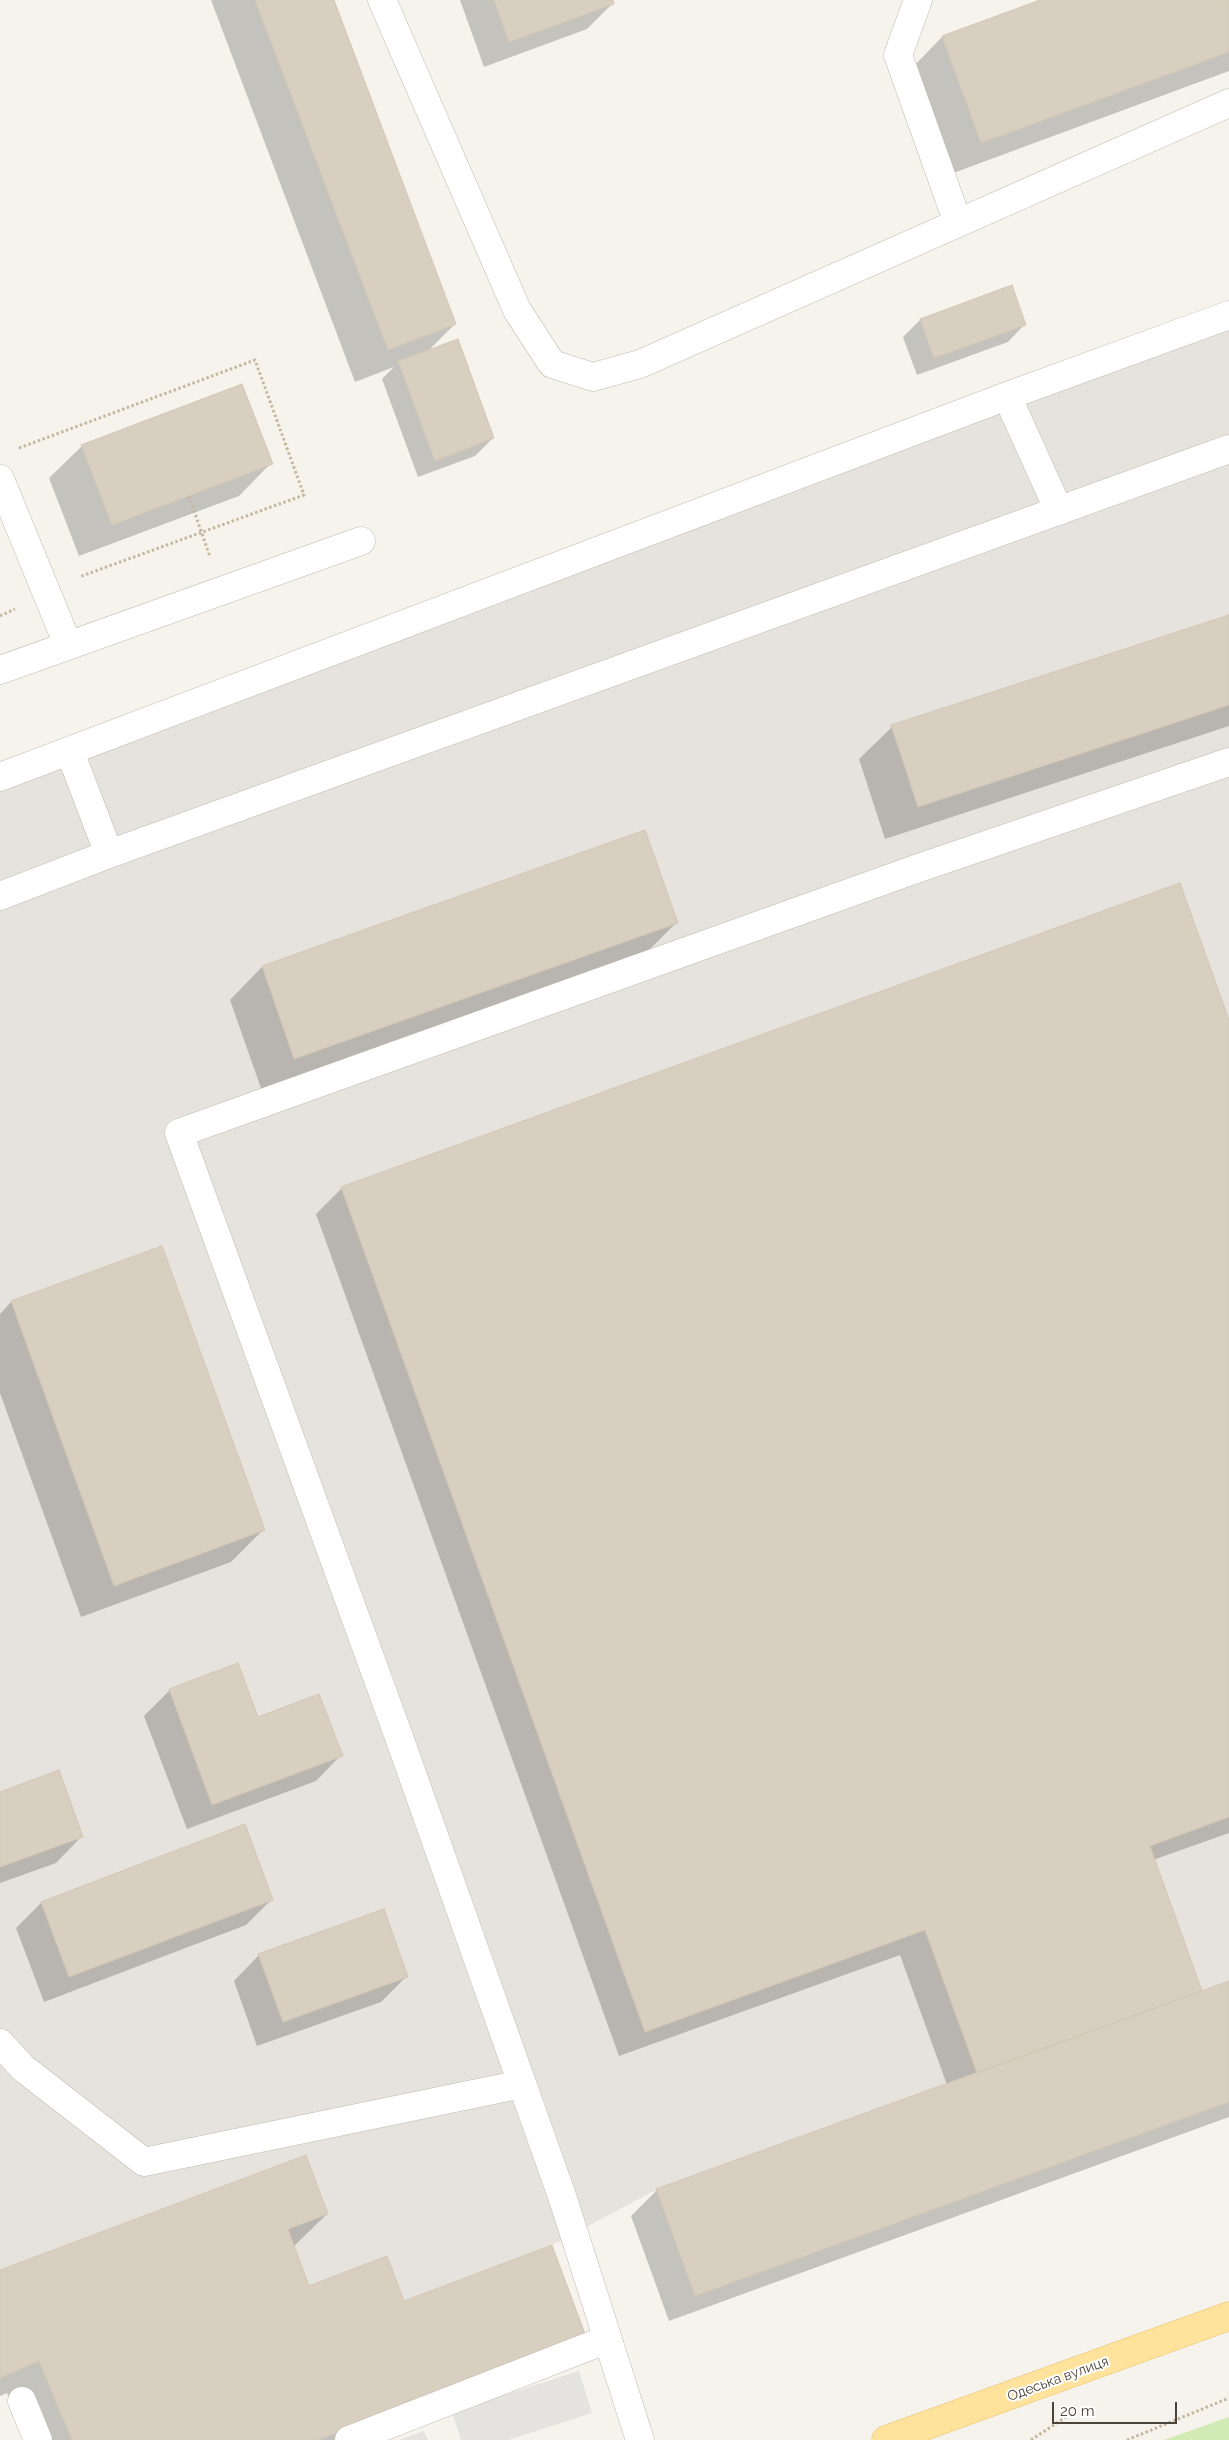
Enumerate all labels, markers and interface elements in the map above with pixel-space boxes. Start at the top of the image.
street label: Одеська вулиця [1005,2353,1111,2405]
scale bar [1054,2392,1179,2424]
text: 20 m [1060,2402,1095,2420]

